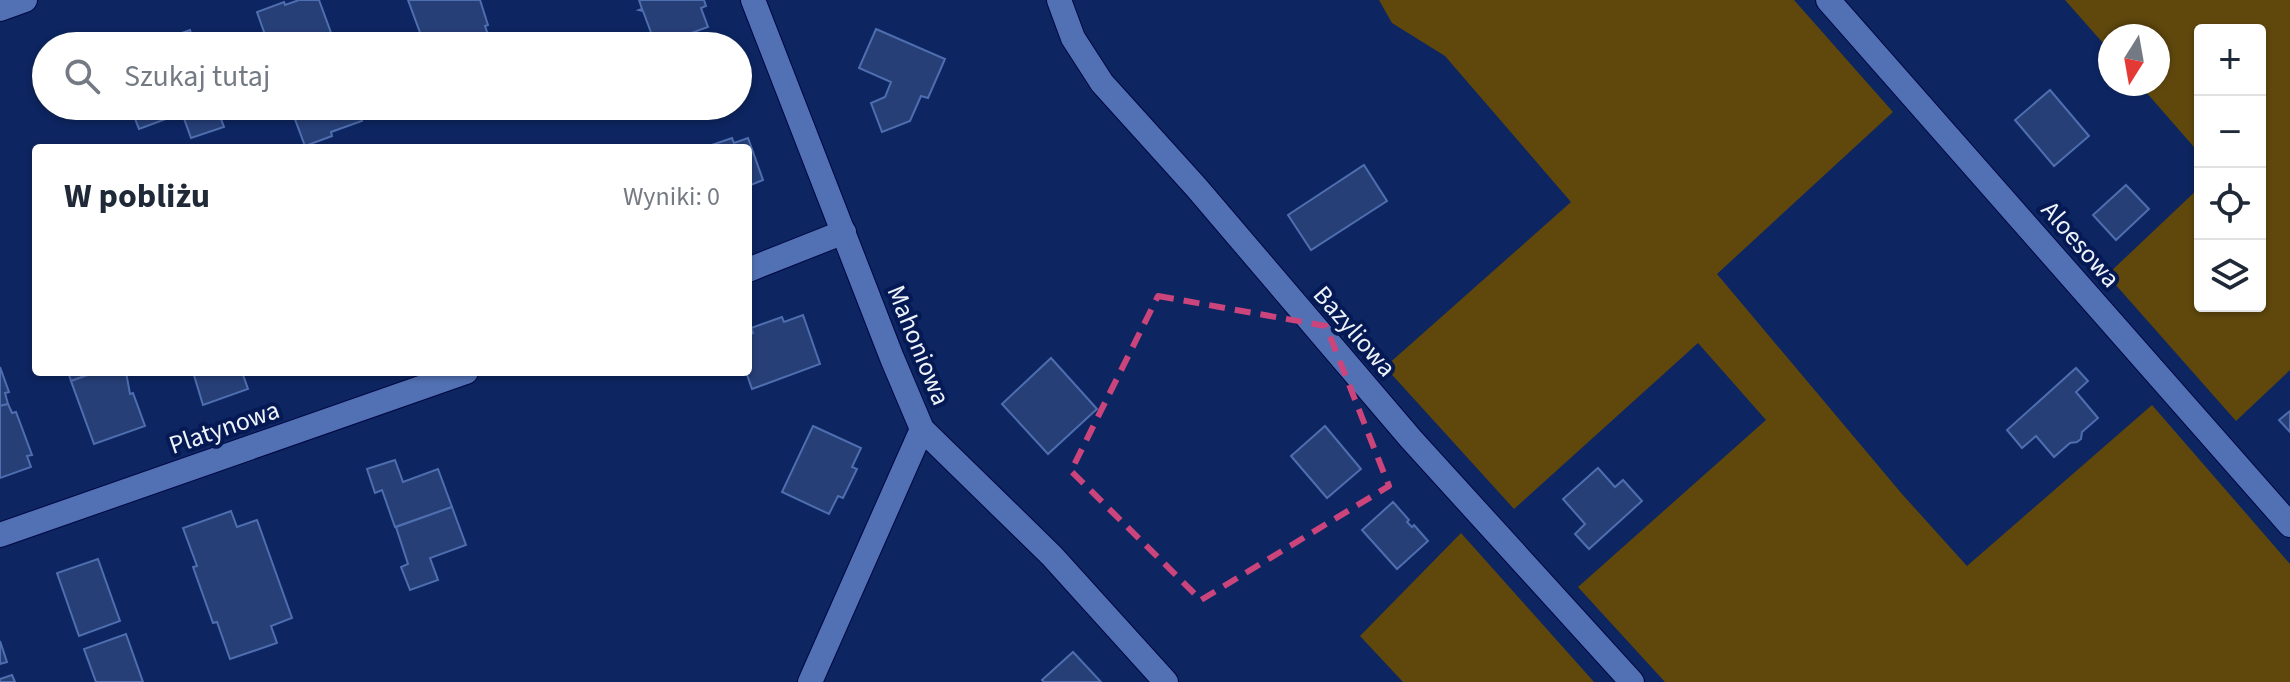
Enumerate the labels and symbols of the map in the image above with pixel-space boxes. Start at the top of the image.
north arrow [2098,24,2170,96]
street label: Aloesowa [2032,193,2129,296]
street label: Bazyliowa [1305,278,1405,385]
street label: Mahoniowa [878,280,959,411]
street label: Platynowa [164,391,284,464]

